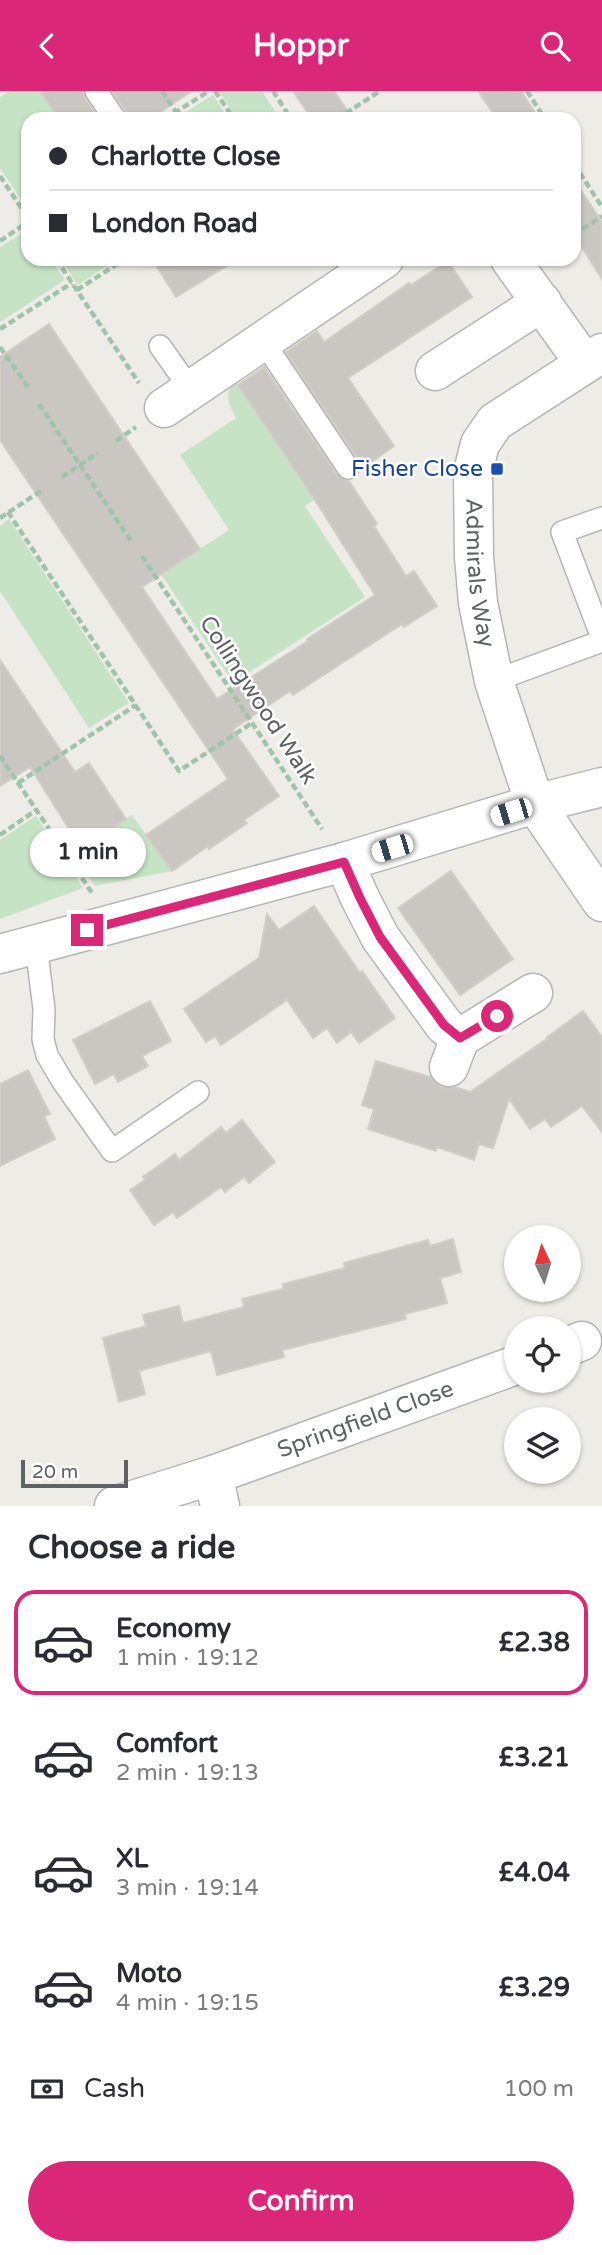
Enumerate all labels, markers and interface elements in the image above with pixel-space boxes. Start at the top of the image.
icon: back [28,27,66,65]
text: Hoppr [253,27,349,65]
icon: search [536,27,574,65]
text: Charlotte Close [91,141,280,172]
text: London Road [91,208,258,239]
place label: Fisher Close [351,455,483,483]
marker: Fisher Close [489,461,505,477]
street label: Admirals Way [459,498,501,650]
street label: Collingwood Walk [193,610,323,790]
car [488,796,535,828]
callout: 1 min [29,829,145,877]
car [369,832,416,864]
text: 1 min [57,838,119,866]
route end [71,914,103,946]
route start [481,1000,513,1032]
north arrow [504,1225,581,1302]
map controls [504,1225,581,1484]
button: locate [504,1316,581,1393]
street label: Springfield Close [274,1375,457,1464]
button: layers [504,1407,581,1484]
scale bar [21,1457,128,1489]
text: 20 m [32,1461,78,1483]
text: Choose a ride [28,1529,235,1567]
icon: car [32,1611,95,1674]
text: Economy [116,1613,231,1644]
text: £2.38 [499,1627,570,1658]
text: 1 min · 19:12 [116,1644,259,1672]
icon: car [32,1726,95,1789]
text: Comfort [116,1728,218,1759]
text: £3.21 [499,1742,570,1773]
text: 2 min · 19:13 [116,1759,259,1787]
icon: car [32,1841,95,1904]
text: XL [116,1843,148,1874]
text: £4.04 [499,1857,570,1888]
text: 3 min · 19:14 [116,1874,259,1902]
icon: car [32,1956,95,2019]
text: Moto [116,1958,182,1989]
text: £3.29 [499,1972,570,2003]
text: 4 min · 19:15 [116,1989,259,2017]
icon: cash [28,2070,66,2108]
text: Cash [84,2073,145,2104]
text: 100 m [504,2075,574,2103]
button: Confirm [28,2161,574,2241]

